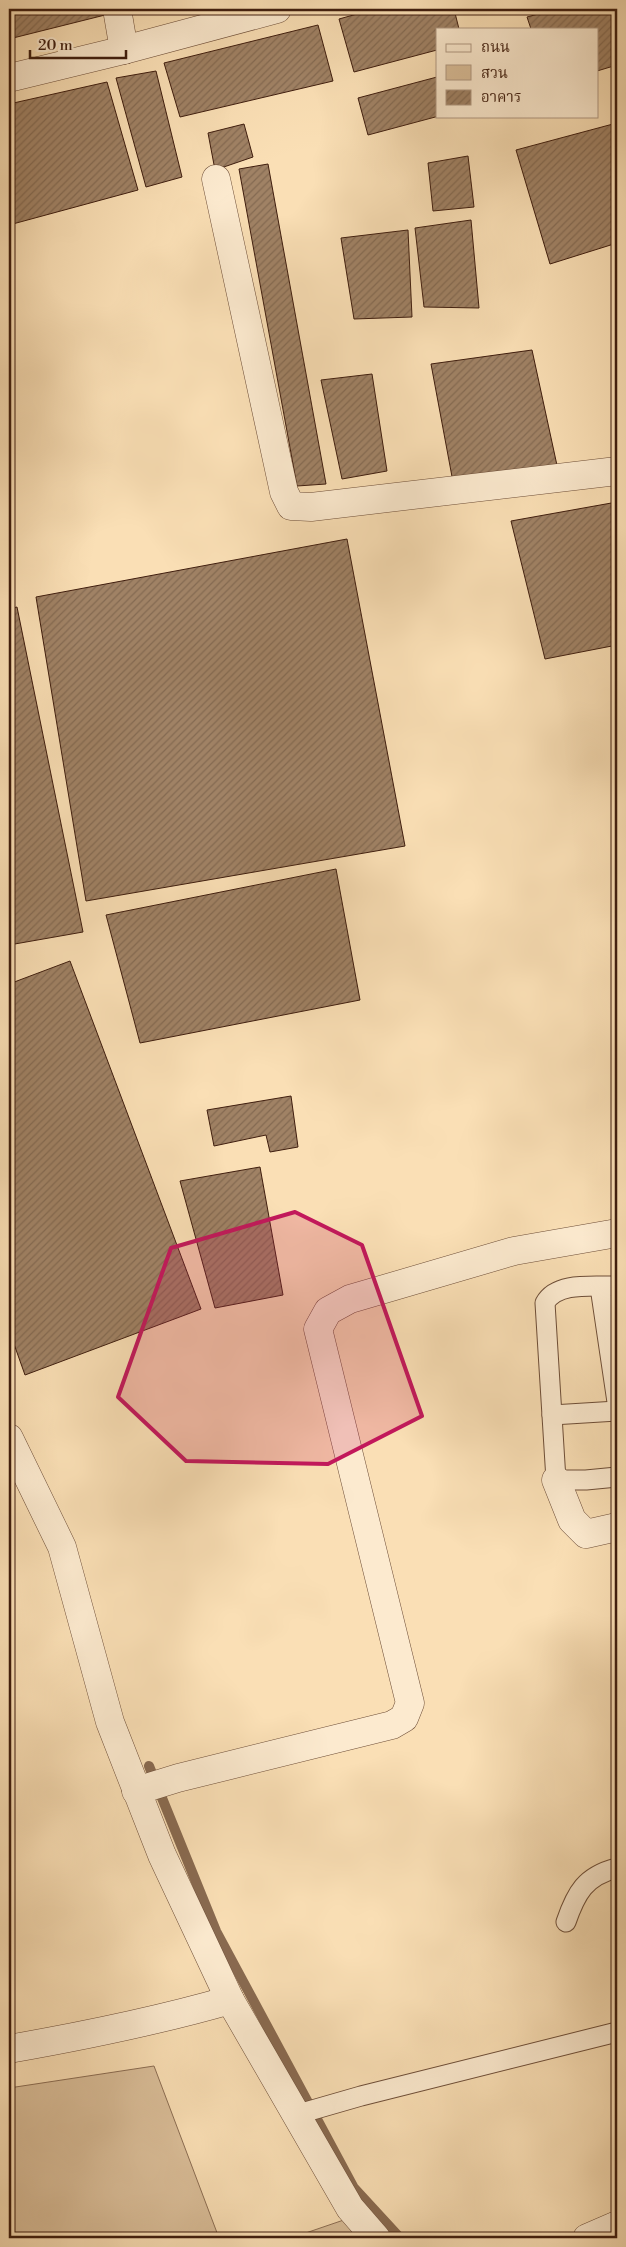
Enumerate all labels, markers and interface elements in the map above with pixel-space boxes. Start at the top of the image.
scale bar [30,28,126,60]
legend [436,28,598,118]
text: 20 m [38,36,73,55]
text: ถนน [481,38,510,57]
text: สวน [481,64,508,83]
text: อาคาร [481,88,521,107]

